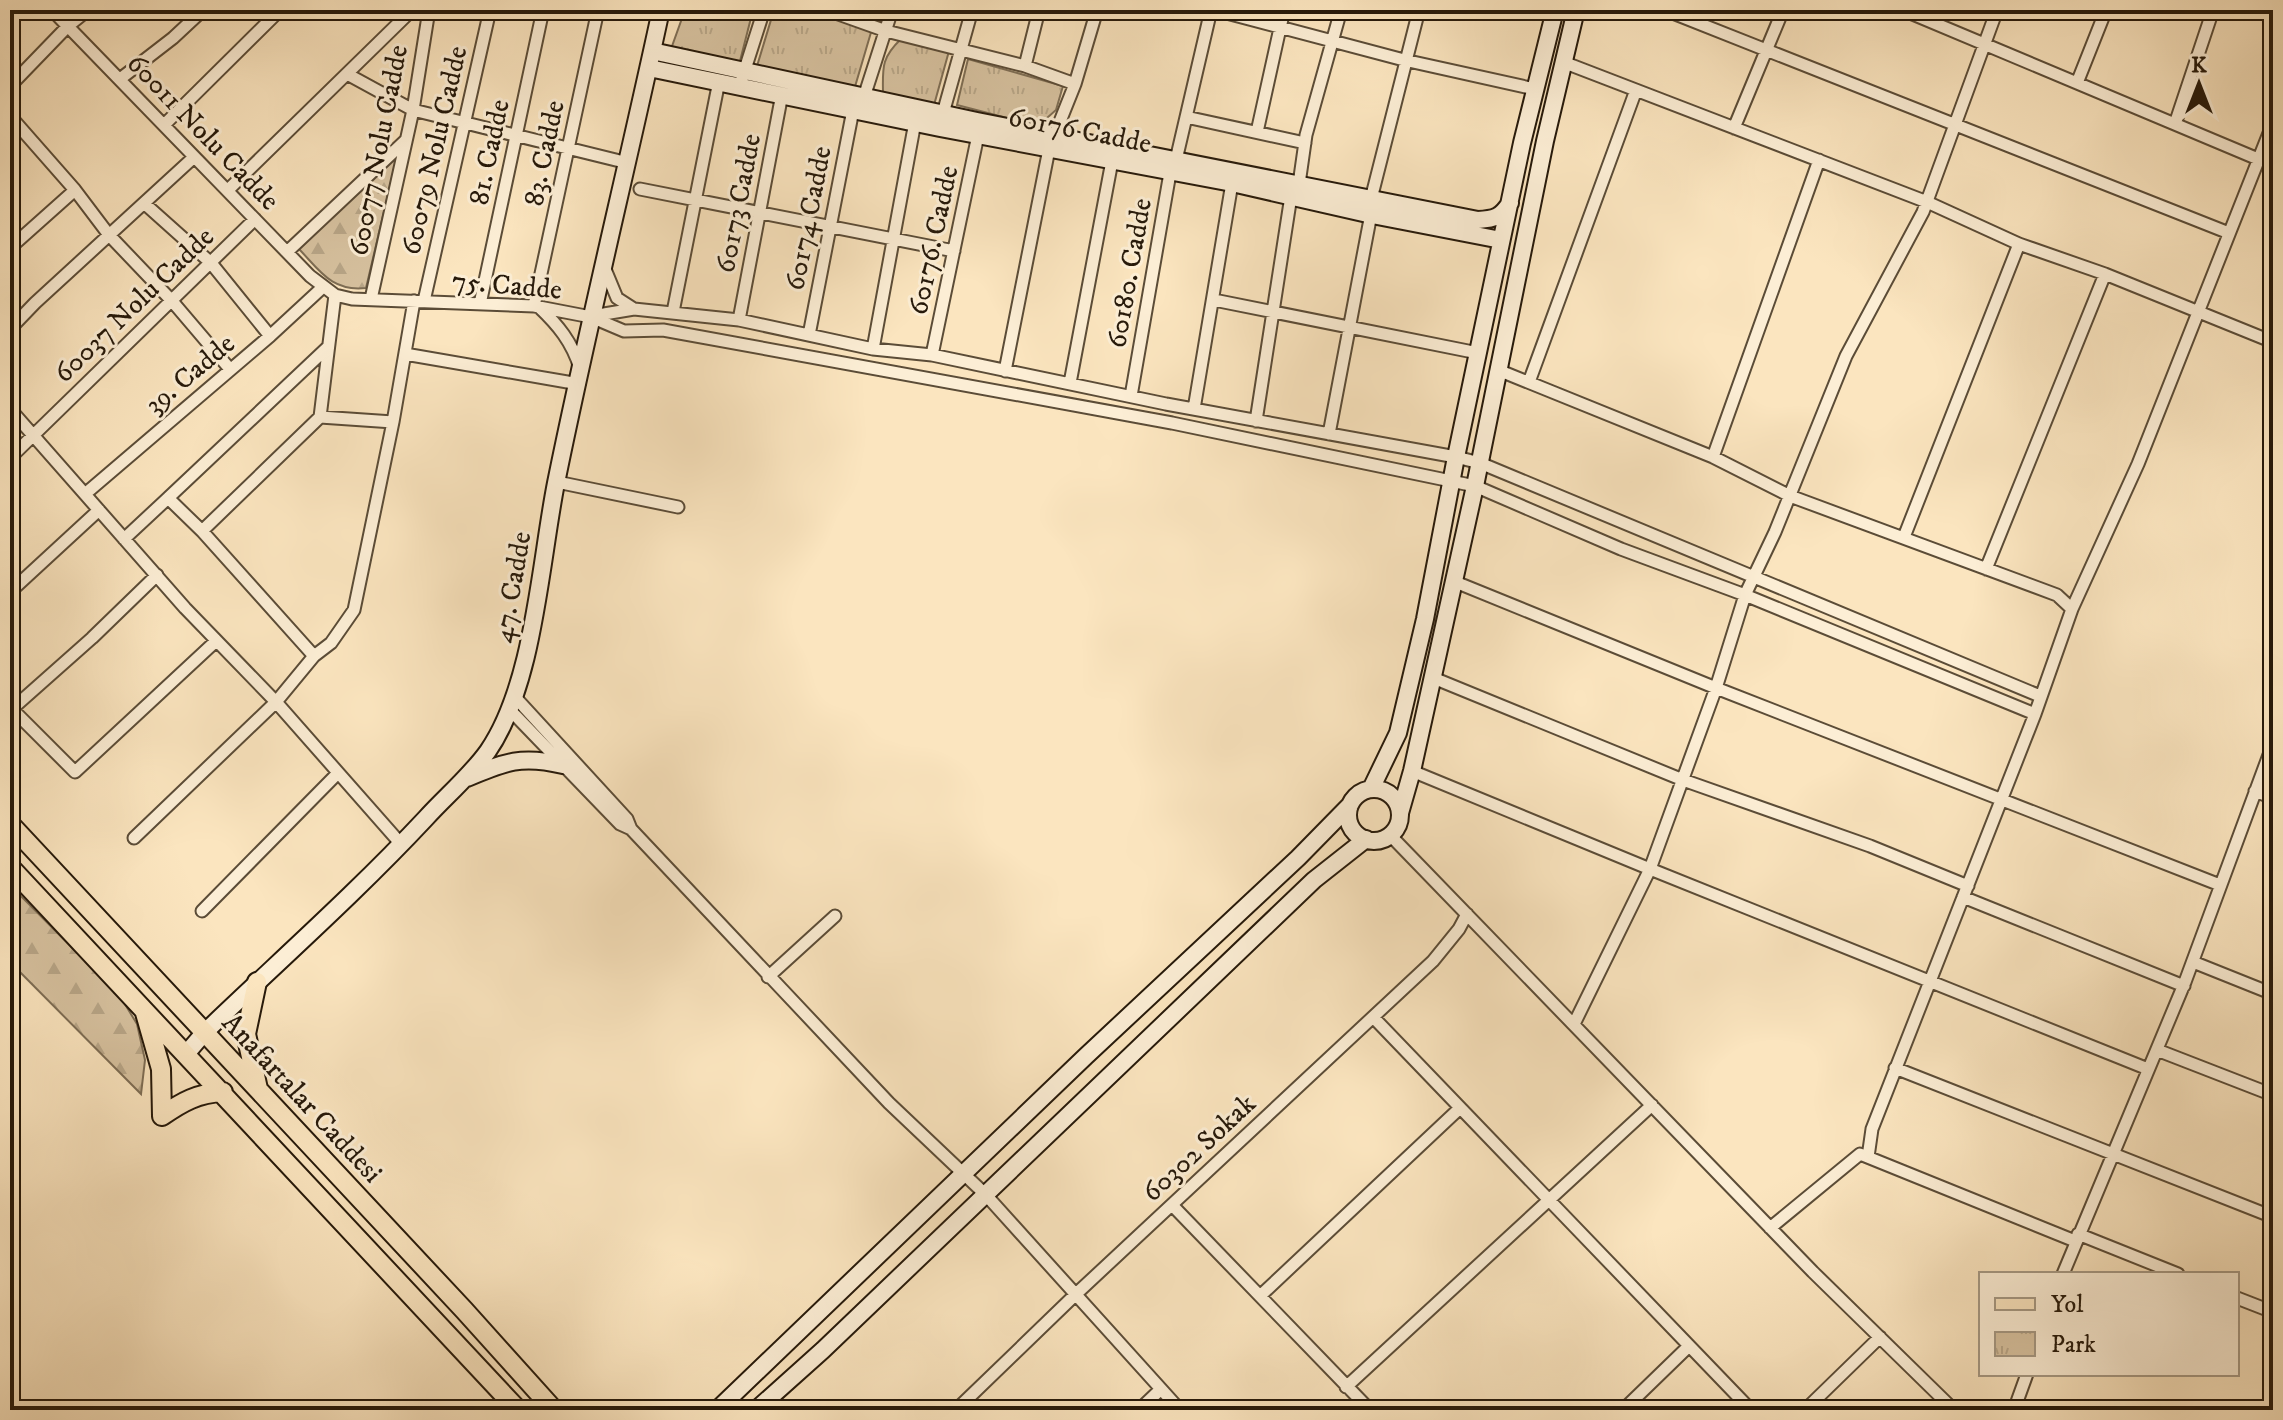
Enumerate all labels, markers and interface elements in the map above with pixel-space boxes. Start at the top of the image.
street label: 60077 Nolu Cadde [341,42,416,259]
street label: 60079 Nolu Cadde [393,43,475,258]
north arrow [2159,44,2239,124]
street label: 60011 Nolu Cadde [119,46,287,218]
text: K [2191,52,2207,79]
street label: 81. Cadde [461,96,518,208]
street label: 83. Cadde [516,97,573,209]
street label: 60176 Cadde [1005,99,1154,161]
street label: 60173 Cadde [708,131,769,276]
street label: 60174 Cadde [777,143,840,293]
street label: 60176. Cadde [901,162,966,318]
street label: 60180. Cadde [1099,196,1160,351]
street label: 60037 Nolu Cadde [46,220,222,391]
street label: 75. Cadde [450,263,563,308]
street label: 39. Cadde [138,326,242,422]
street label: 47. Cadde [485,529,539,646]
street label: Anafartalar Caddesi [214,1006,390,1190]
street label: 60302 Sokak [1135,1087,1263,1210]
legend [1979,1272,2239,1376]
text: Yol [2051,1290,2084,1320]
text: Park [2051,1330,2096,1360]

